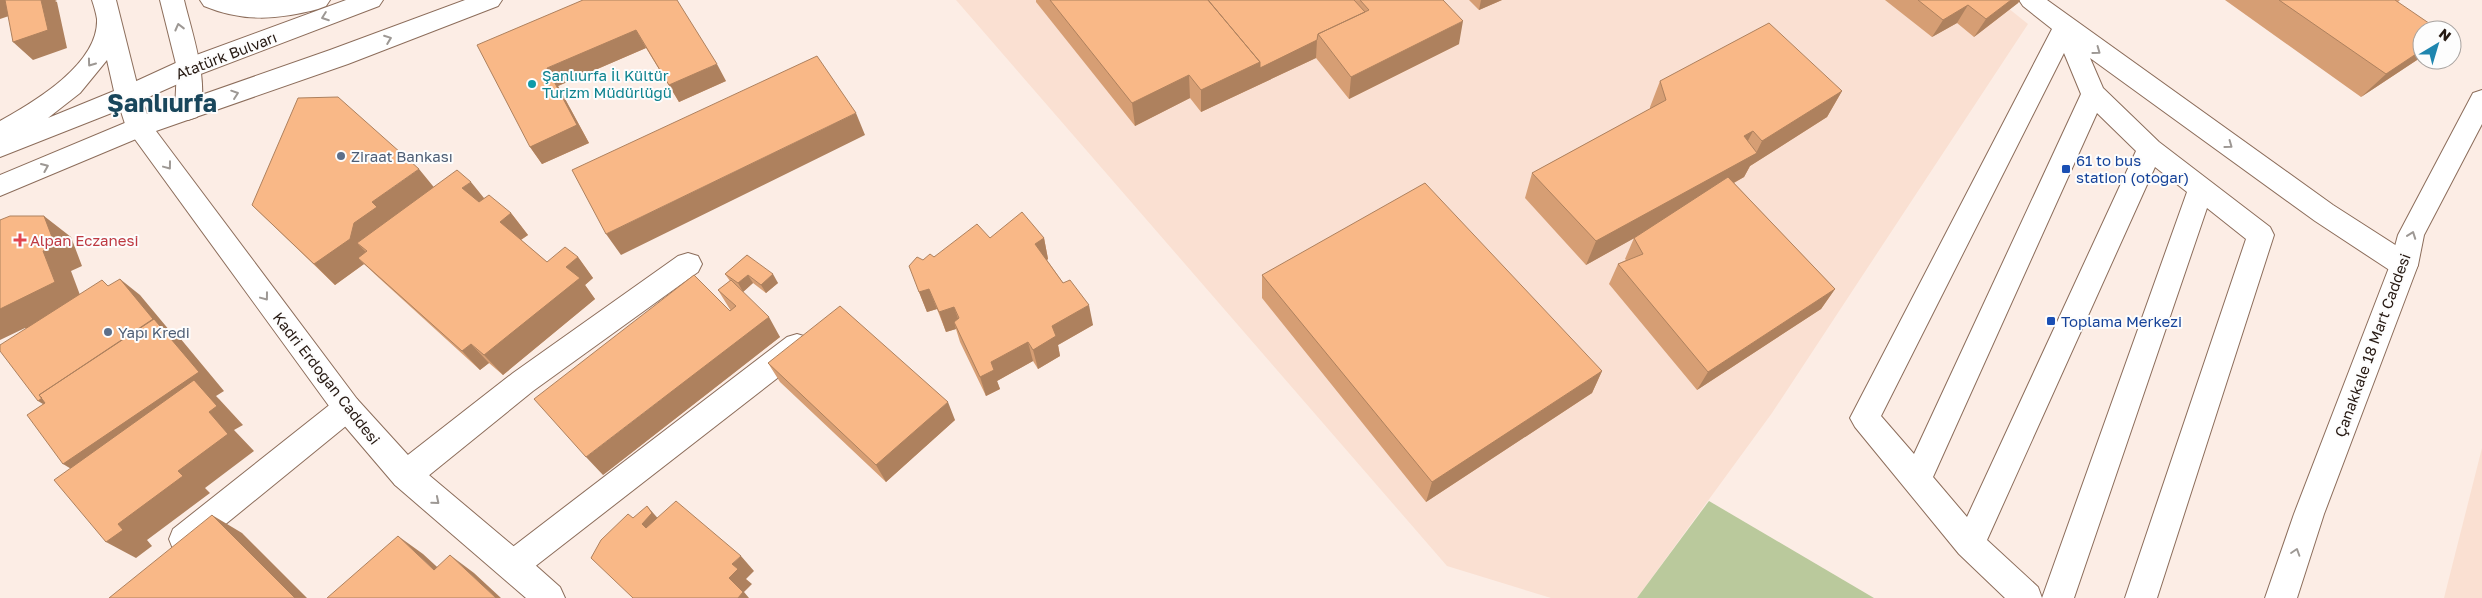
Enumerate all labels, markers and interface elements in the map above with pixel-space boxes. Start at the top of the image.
one-way arrow [321,11,330,21]
north arrow [2412,20,2462,70]
one-way arrow [174,23,185,32]
text: N [2436,24,2455,44]
street label: Atatürk Bulvarı [173,27,279,83]
one-way arrow [383,35,391,45]
one-way arrow [2092,45,2101,54]
one-way arrow [88,57,97,67]
place label: Şanlıurfa İl Kültür Turizm Müdürlüğü [542,66,672,101]
marker: Şanlıurfa İl Kültür Turizm Müdürlüğü [526,78,538,90]
district label: Şanlıurfa [107,87,217,118]
one-way arrow [230,89,238,99]
one-way arrow [2223,140,2232,148]
place label: Ziraat Bankası [351,147,453,165]
marker: Ziraat Bankası [335,150,347,162]
place label: 61 to bus station (otogar) [2076,151,2189,186]
one-way arrow [162,160,171,170]
one-way arrow [40,163,49,174]
marker: 61 to bus station (otogar) [2060,163,2072,175]
place label: Alpan Eczanesi [30,231,138,249]
one-way arrow [2406,231,2416,240]
marker: Alpan Eczanesi [14,234,26,246]
street label: Çanakkale 18 Mart Caddesi [2330,251,2414,439]
one-way arrow [259,291,267,300]
street label: Kadri Erdoğan Caddesi [270,308,384,448]
place label: Toplama Merkezi [2061,312,2182,330]
marker: Toplama Merkezi [2045,315,2057,327]
place label: Yapı Kredi [118,323,190,341]
marker: Yapı Kredi [102,326,114,338]
one-way arrow [431,495,440,504]
one-way arrow [2290,548,2300,556]

